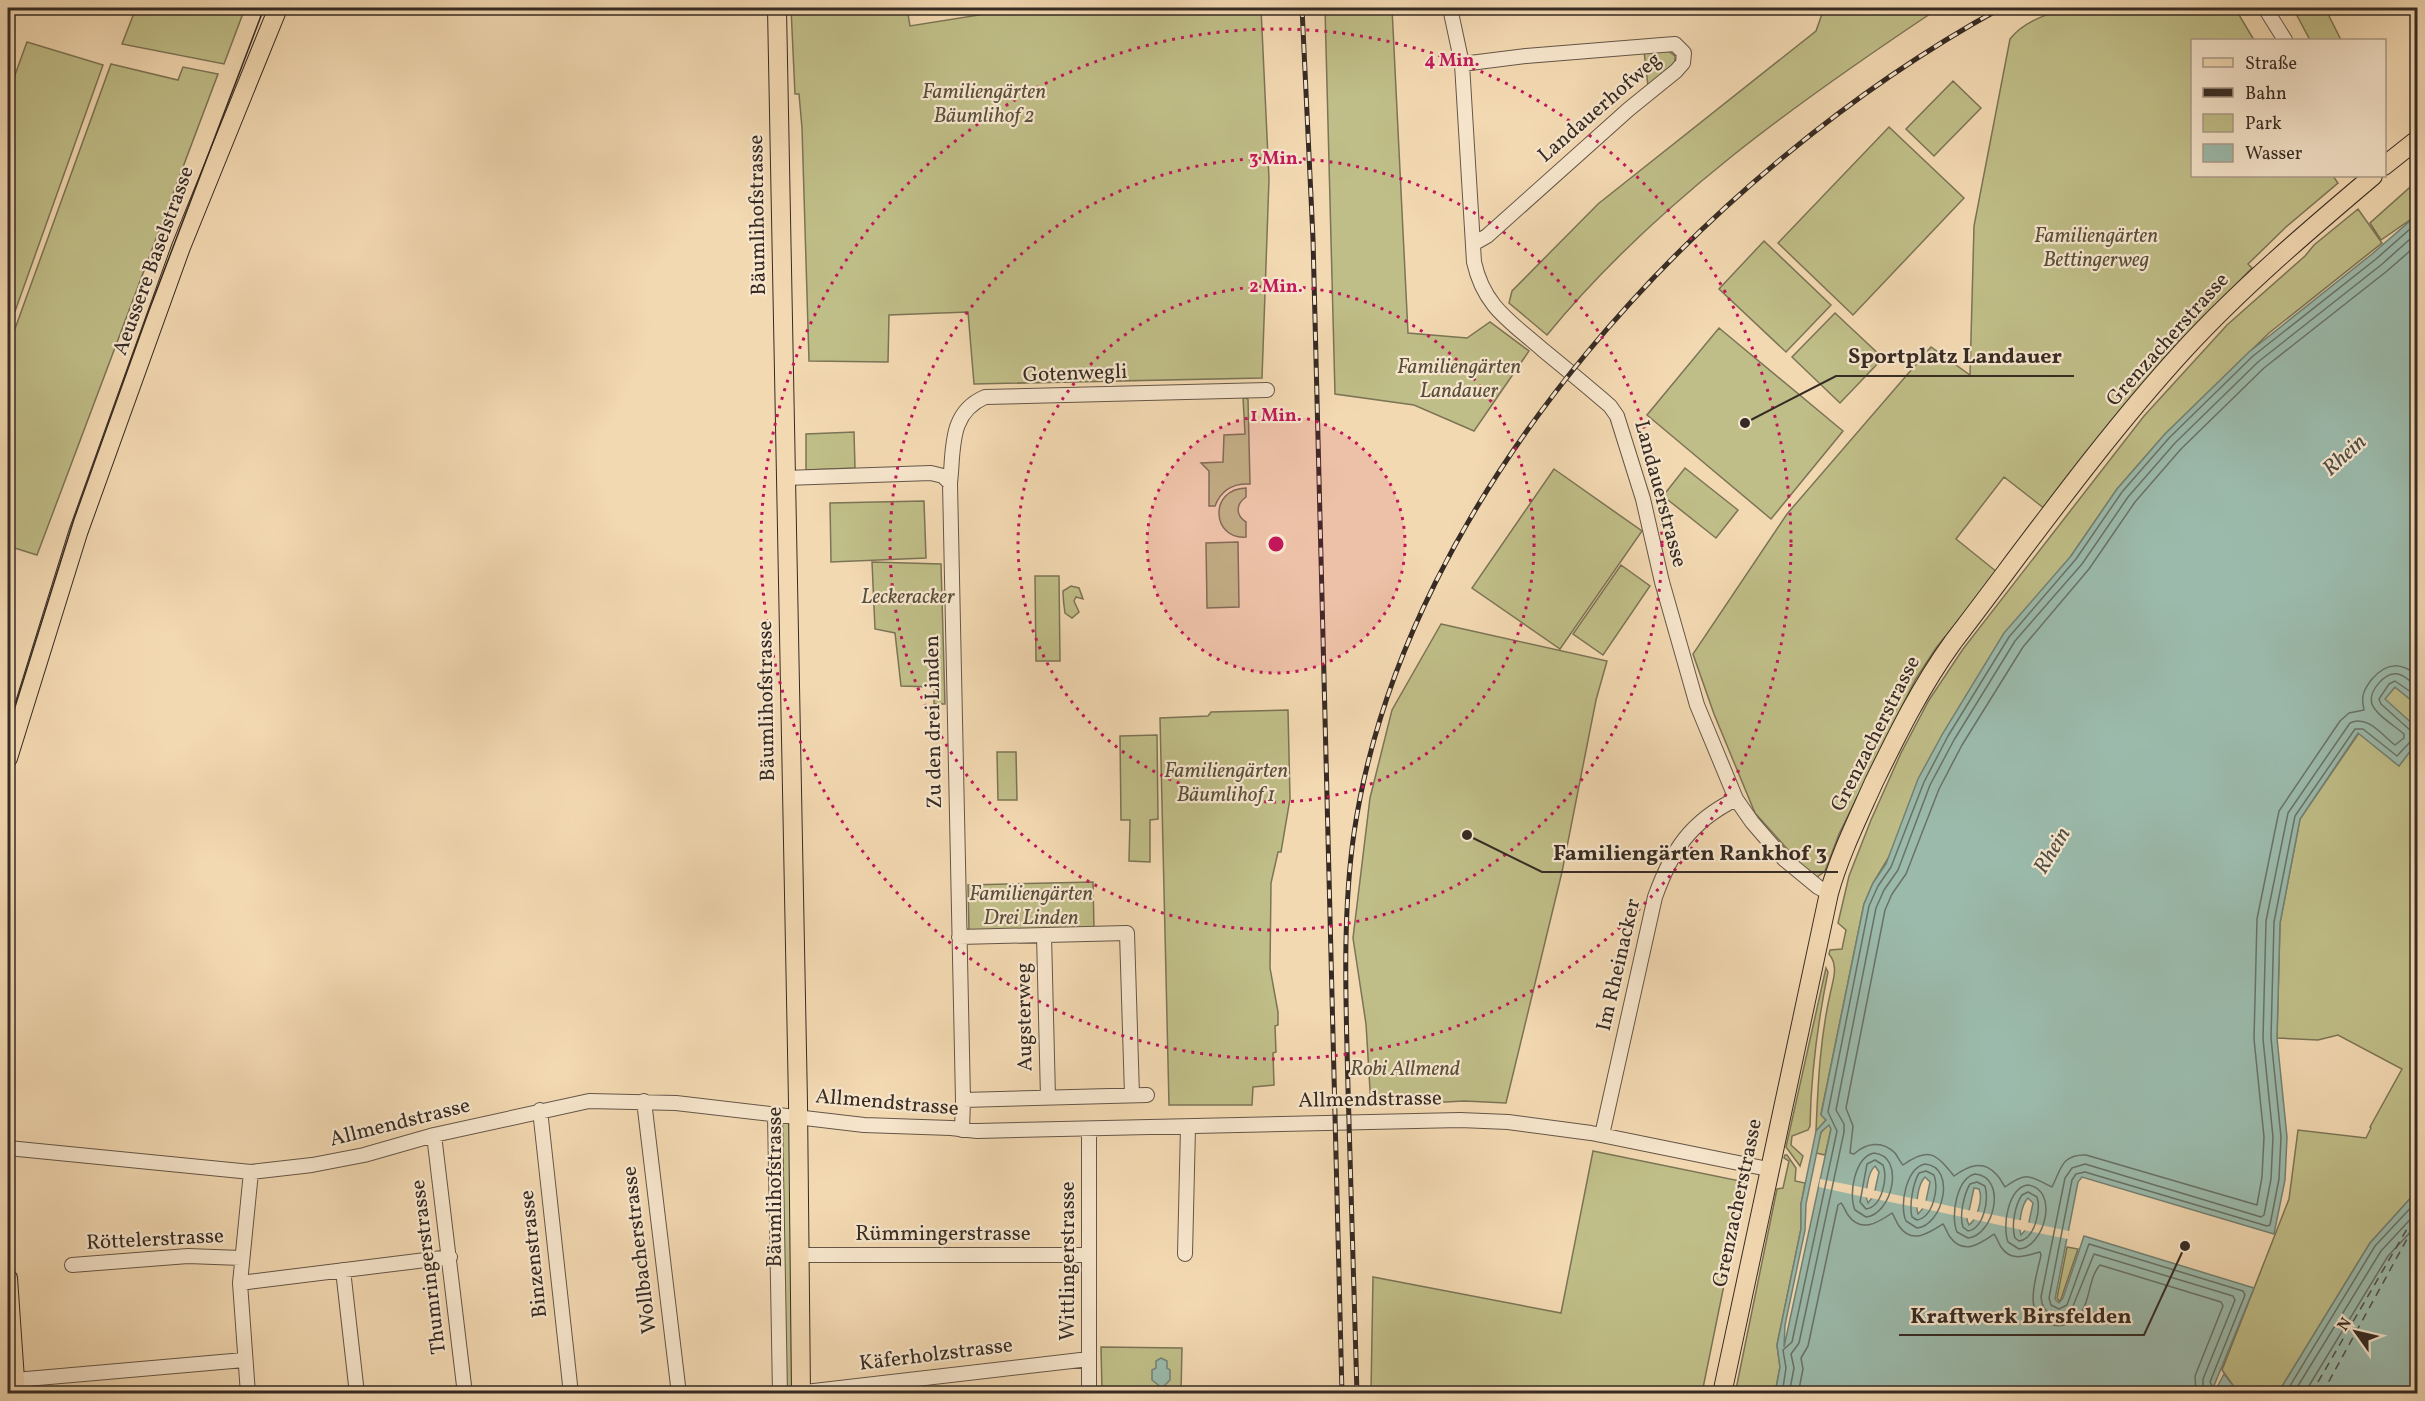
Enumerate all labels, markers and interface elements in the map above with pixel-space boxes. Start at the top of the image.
legend [2191,39,2386,177]
street label: Landauerhofweg [1532,46,1668,170]
text: 4 Min. [1424,49,1480,74]
text: Straße [2245,52,2297,77]
park label: Familiengärten Bäumlihof 2 [922,78,1046,131]
text: Bahn [2245,82,2287,107]
text: Park [2245,112,2282,137]
street label: Bäumlihofstrasse [742,134,774,296]
text: Wasser [2245,142,2303,167]
text: 3 Min. [1249,147,1303,172]
street label: Aeussere Baselstrasse [106,162,202,360]
park label: Familiengärten Bettingerweg [2034,222,2158,275]
street label: Grenzacherstrasse [2100,267,2236,413]
text: 2 Min. [1249,275,1303,300]
callout: Sportplatz Landauer [1836,336,2074,376]
text: Sportplatz Landauer [1848,342,2063,373]
park label: Familiengärten Landauer [1397,353,1521,406]
street label: Gotenwegli [1022,358,1128,390]
text: 1 Min. [1250,404,1302,429]
street label: Landauerstrasse [1626,417,1694,571]
water label: Rhein [2316,428,2374,484]
centre of rings [1266,534,1286,554]
park label: Leckeracker [861,583,955,612]
street label: Bäumlihofstrasse [751,620,783,782]
street label: Zu den drei Linden [918,635,950,809]
street label: Grenzacherstrasse [1824,651,1928,817]
park label: Familiengärten Bäumlihof 1 [1164,757,1288,810]
water label: Rhein [2027,822,2079,880]
callout: Familiengärten Rankhof 3 [1542,832,1838,872]
text: Familiengärten Rankhof 3 [1553,839,1827,870]
park label: Familiengärten Drei Linden [969,880,1093,933]
street label: Im Rheinacker [1590,896,1648,1034]
street label: Augsterweg [1010,962,1040,1072]
park label: Robi Allmend [1350,1055,1460,1084]
street label: Allmendstrasse [814,1082,960,1124]
street label: Allmendstrasse [1298,1084,1442,1116]
street label: Allmendstrasse [327,1092,473,1154]
street label: Bäumlihofstrasse [761,1106,790,1268]
street label: Grenzacherstrasse [1706,1116,1770,1290]
street label: Wollbacherstrasse [615,1165,665,1335]
street label: Thumringerstrasse [404,1178,454,1356]
street label: Wittlingerstrasse [1054,1181,1083,1341]
street label: Binzenstrasse [513,1189,555,1319]
street label: Rümmingerstrasse [855,1220,1031,1249]
street label: Röttelerstrasse [85,1222,225,1258]
callout: Kraftwerk Birsfelden [1899,1295,2144,1335]
text: Kraftwerk Birsfelden [1910,1302,2132,1333]
north arrow [2326,1302,2386,1362]
text: N [2333,1313,2358,1336]
street label: Käferholzstrasse [858,1331,1014,1379]

